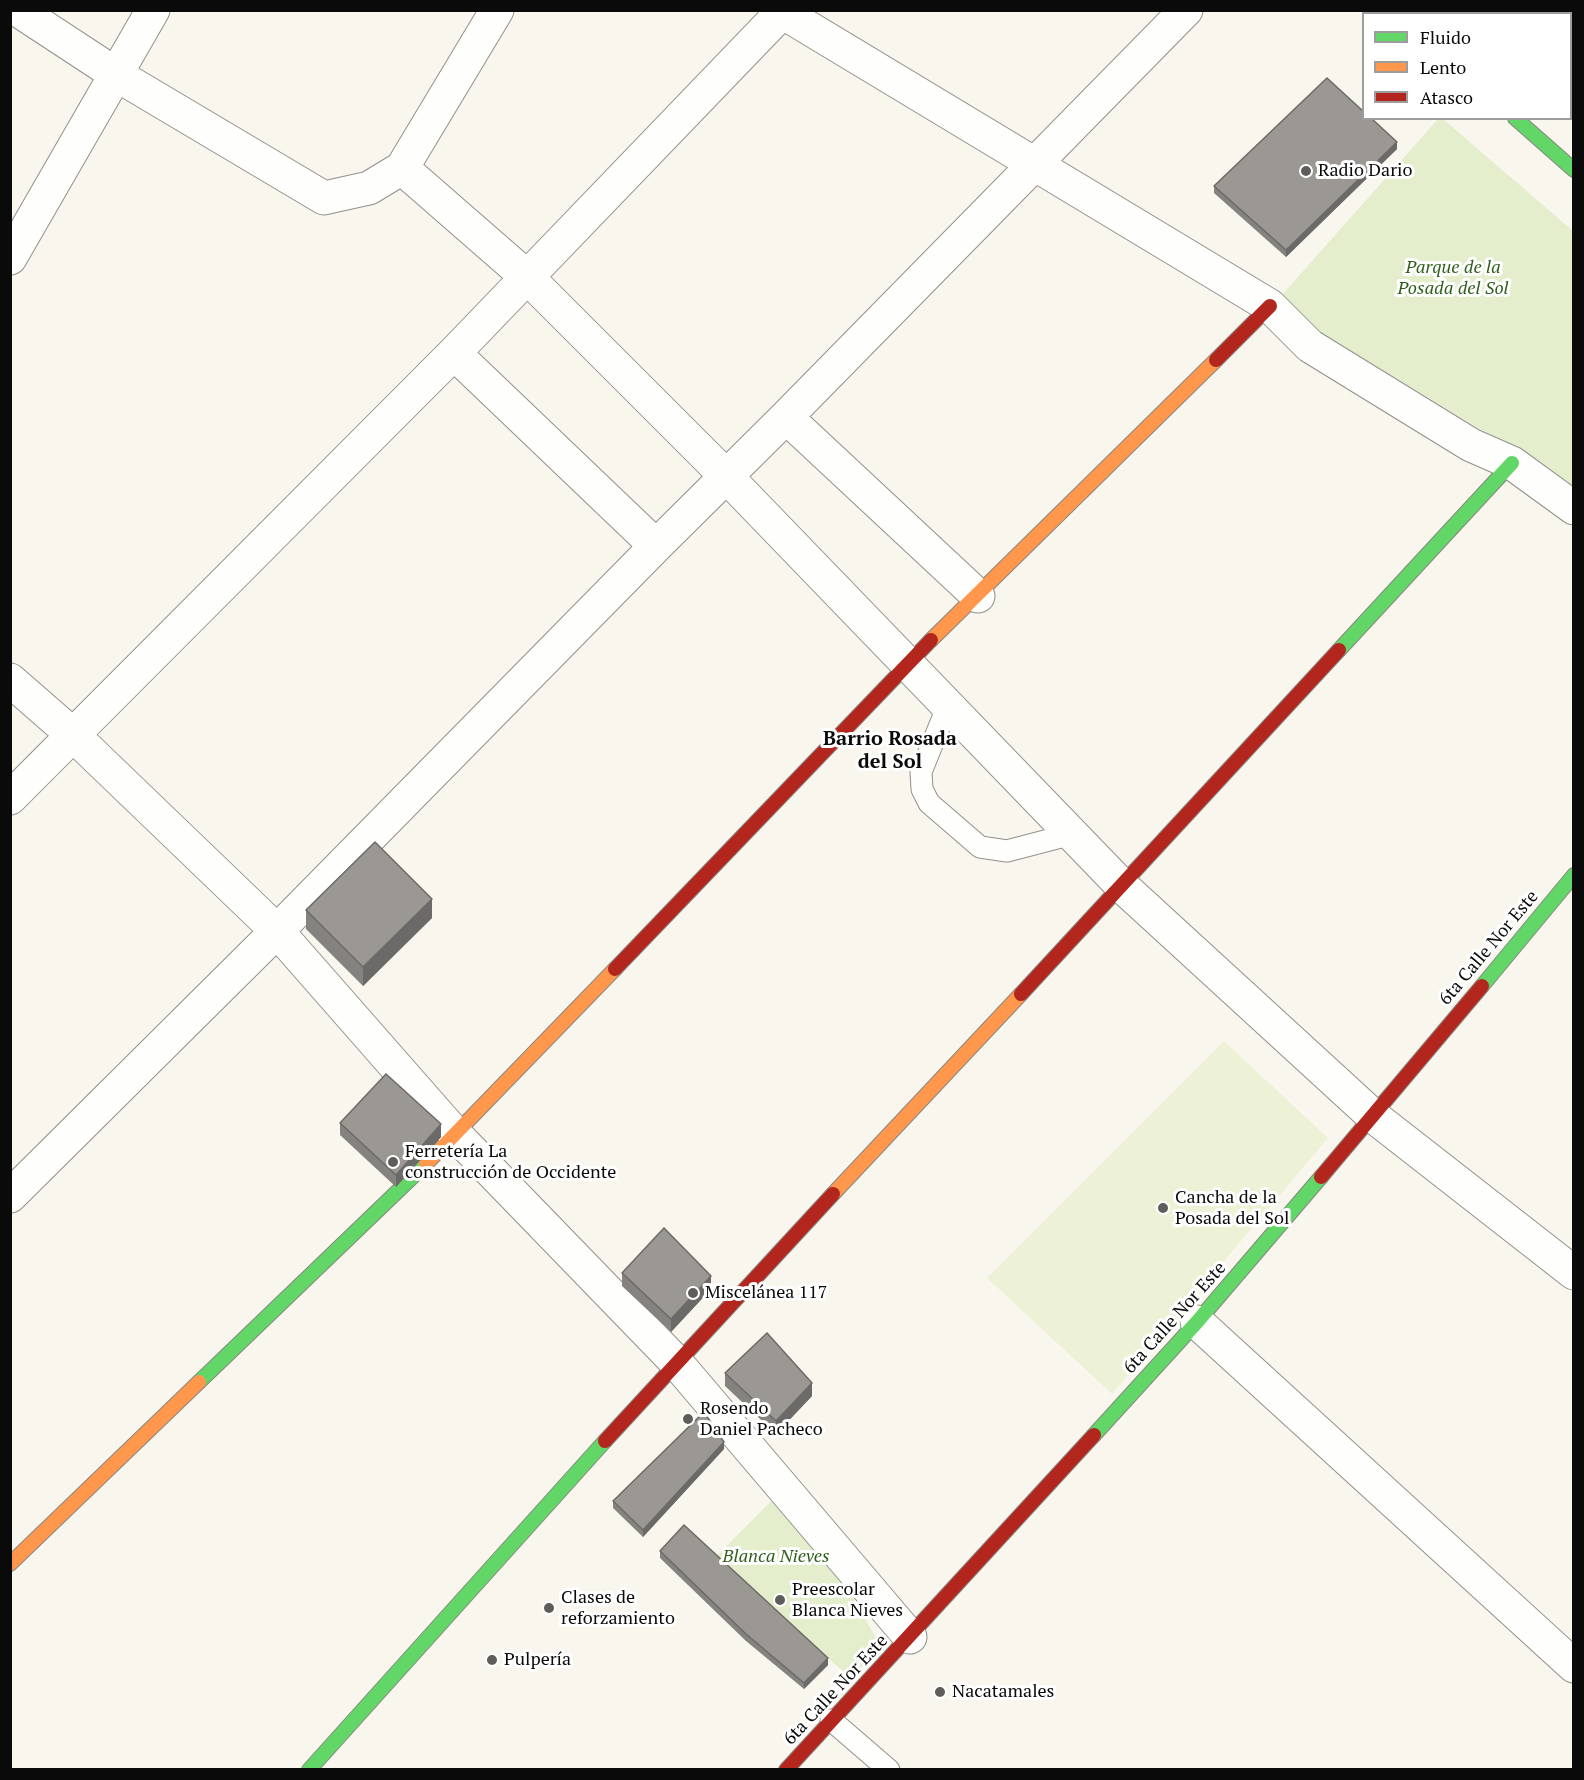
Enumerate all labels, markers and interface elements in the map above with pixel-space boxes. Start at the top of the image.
legend [1362,12,1572,120]
text: Fluido [1420,25,1471,49]
text: Lento [1420,55,1466,79]
text: Atasco [1420,85,1473,109]
place label: Radio Dario [1318,160,1412,182]
marker: Radio Dario [1299,164,1313,178]
park label: Parque de la Posada del Sol [1397,257,1509,300]
district label: Barrio Rosada del Sol [823,727,957,774]
street label: 6ta Calle Nor Este [1435,886,1543,1010]
place label: Ferretería La construcción de Occidente [405,1141,616,1184]
marker: Ferretería La construcción de Occidente [386,1155,400,1169]
place label: Cancha de la Posada del Sol [1175,1187,1289,1230]
marker: Cancha de la Posada del Sol [1156,1201,1170,1215]
street label: 6ta Calle Nor Este [1119,1258,1231,1378]
place label: Miscelánea 117 [705,1282,827,1304]
marker: Miscelánea 117 [686,1286,700,1300]
place label: Rosendo Daniel Pacheco [700,1398,823,1440]
marker: Rosendo Daniel Pacheco [681,1412,695,1426]
park label: Blanca Nieves [723,1546,829,1568]
place label: Preescolar Blanca Nieves [792,1579,903,1622]
place label: Clases de reforzamiento [561,1587,675,1630]
marker: Preescolar Blanca Nieves [773,1593,787,1607]
marker: Clases de reforzamiento [542,1601,556,1615]
street label: 6ta Calle Nor Este [779,1630,893,1750]
place label: Pulpería [504,1649,571,1671]
marker: Pulpería [485,1653,499,1667]
place label: Nacatamales [952,1681,1054,1703]
marker: Nacatamales [933,1685,947,1699]

